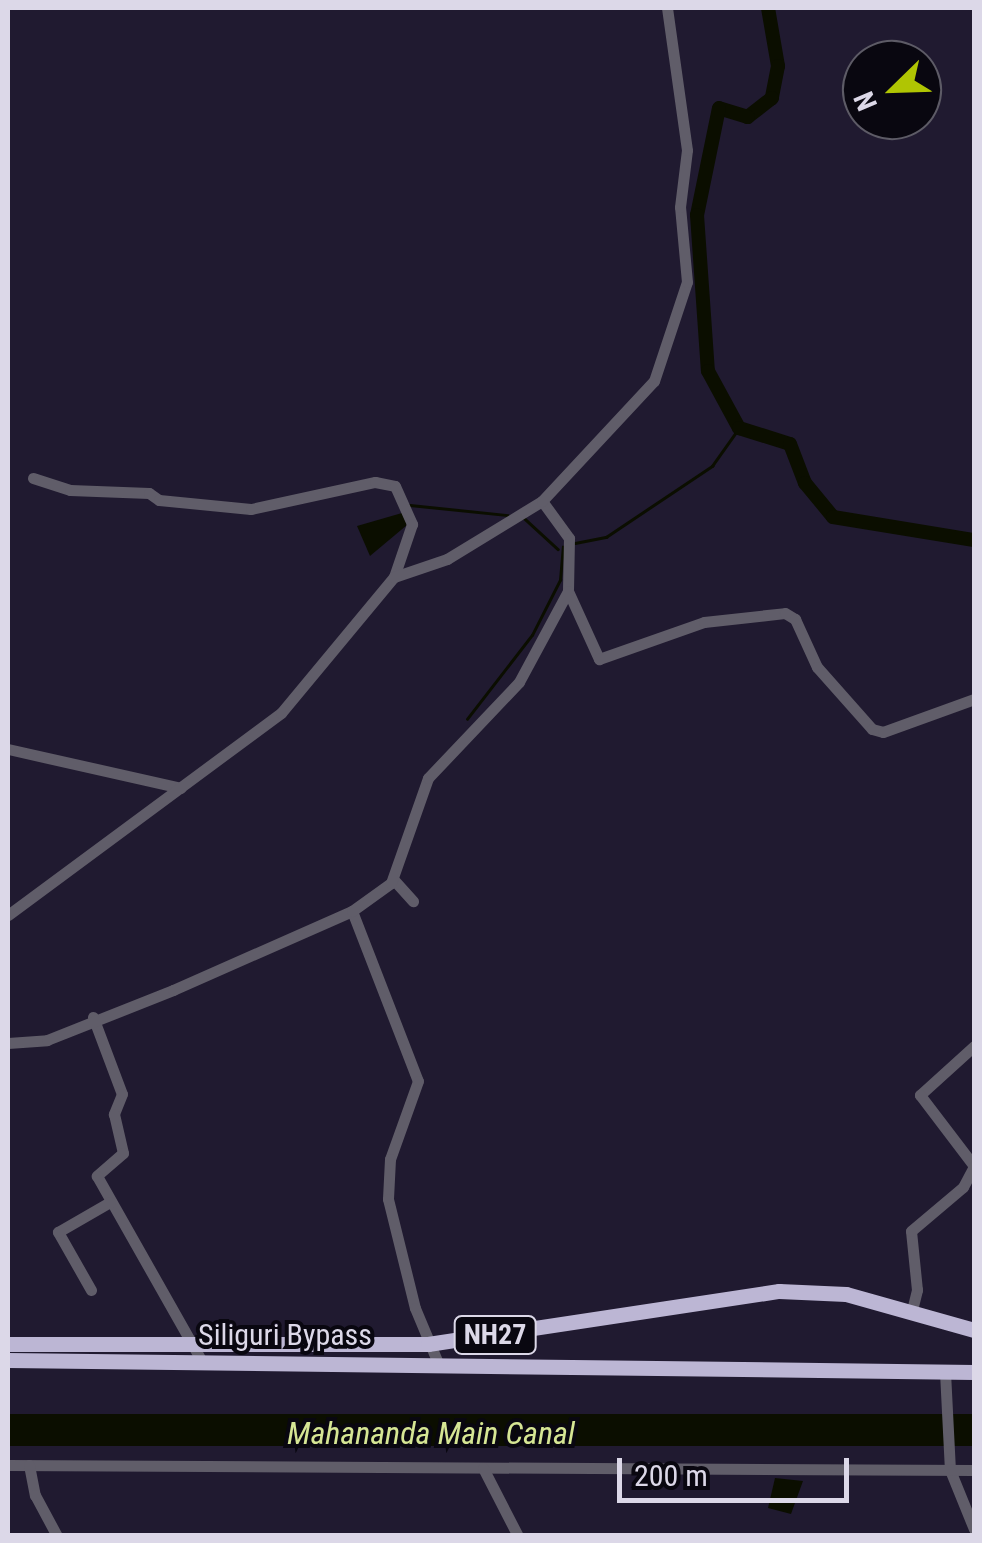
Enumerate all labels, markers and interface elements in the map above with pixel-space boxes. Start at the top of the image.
north arrow [842,40,942,140]
text: N [847,87,884,115]
road number: NH27 [452,1312,538,1358]
street label: Siliguri Bypass [198,1317,372,1353]
water label: Mahananda Main Canal [287,1414,575,1452]
scale bar [622,1438,854,1500]
text: 200 m [634,1458,708,1493]

